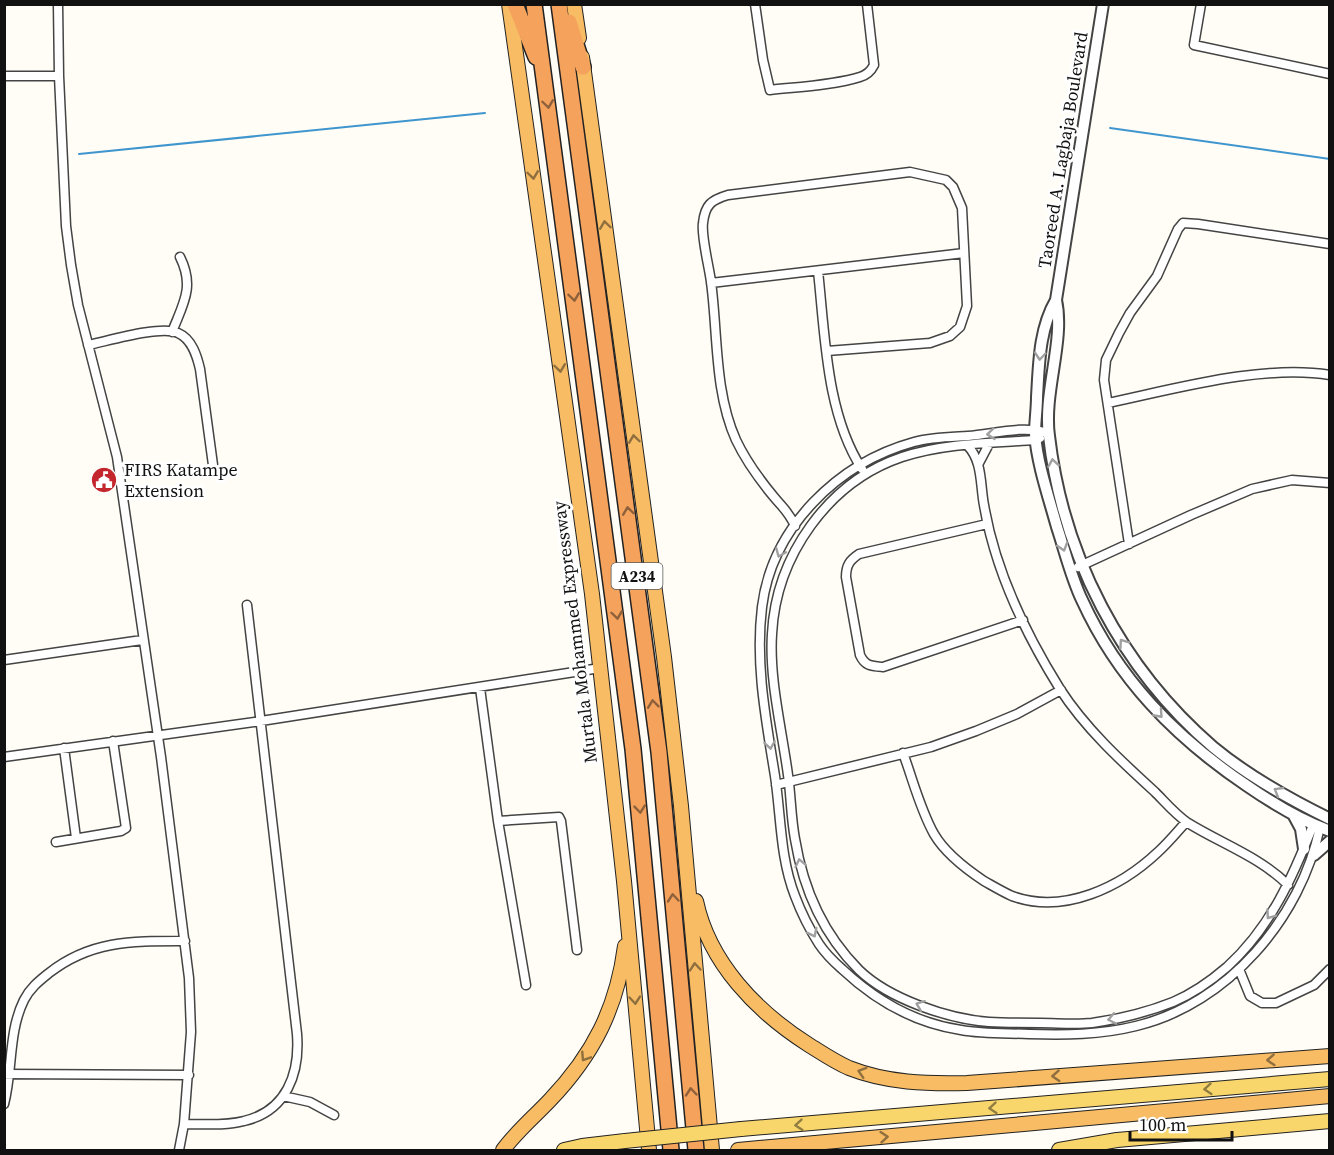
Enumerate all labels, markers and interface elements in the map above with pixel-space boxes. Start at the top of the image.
street label: Taoreed A. Lagbaja Boulevard [1031,30,1094,270]
one-way arrow [541,99,554,109]
one-way arrow [527,171,539,180]
one-way arrow [599,221,611,230]
one-way arrow [567,293,580,302]
one-way arrow [1034,351,1047,360]
one-way arrow [554,364,566,373]
one-way arrow [986,427,995,440]
one-way arrow [629,435,641,444]
place label: FIRS Katampe Extension [124,457,238,503]
one-way arrow [1047,458,1059,468]
public building icon: FIRS Katampe Extension [89,465,119,495]
street label: Murtala Mohammed Expressway [546,499,603,764]
one-way arrow [622,506,635,515]
one-way arrow [1056,541,1068,552]
one-way arrow [775,547,787,558]
road number: A234 [612,563,662,589]
one-way arrow [610,611,622,620]
one-way arrow [1119,639,1130,650]
one-way arrow [647,700,660,709]
one-way arrow [1152,707,1163,718]
one-way arrow [763,740,775,749]
one-way arrow [1274,787,1284,798]
one-way arrow [633,805,646,814]
one-way arrow [794,858,807,868]
one-way arrow [667,893,680,903]
one-way arrow [1266,908,1277,919]
one-way arrow [806,926,817,937]
one-way arrow [689,962,702,971]
one-way arrow [628,995,641,1004]
one-way arrow [916,999,926,1012]
one-way arrow [1108,1011,1118,1024]
one-way arrow [581,1050,592,1061]
one-way arrow [1267,1053,1276,1066]
one-way arrow [857,1067,868,1079]
one-way arrow [1051,1069,1060,1082]
one-way arrow [1204,1082,1213,1095]
one-way arrow [685,1088,698,1097]
one-way arrow [989,1101,998,1114]
scale bar [1130,1104,1232,1142]
text: 100 m [1139,1112,1186,1137]
one-way arrow [794,1118,803,1131]
one-way arrow [879,1131,888,1144]

